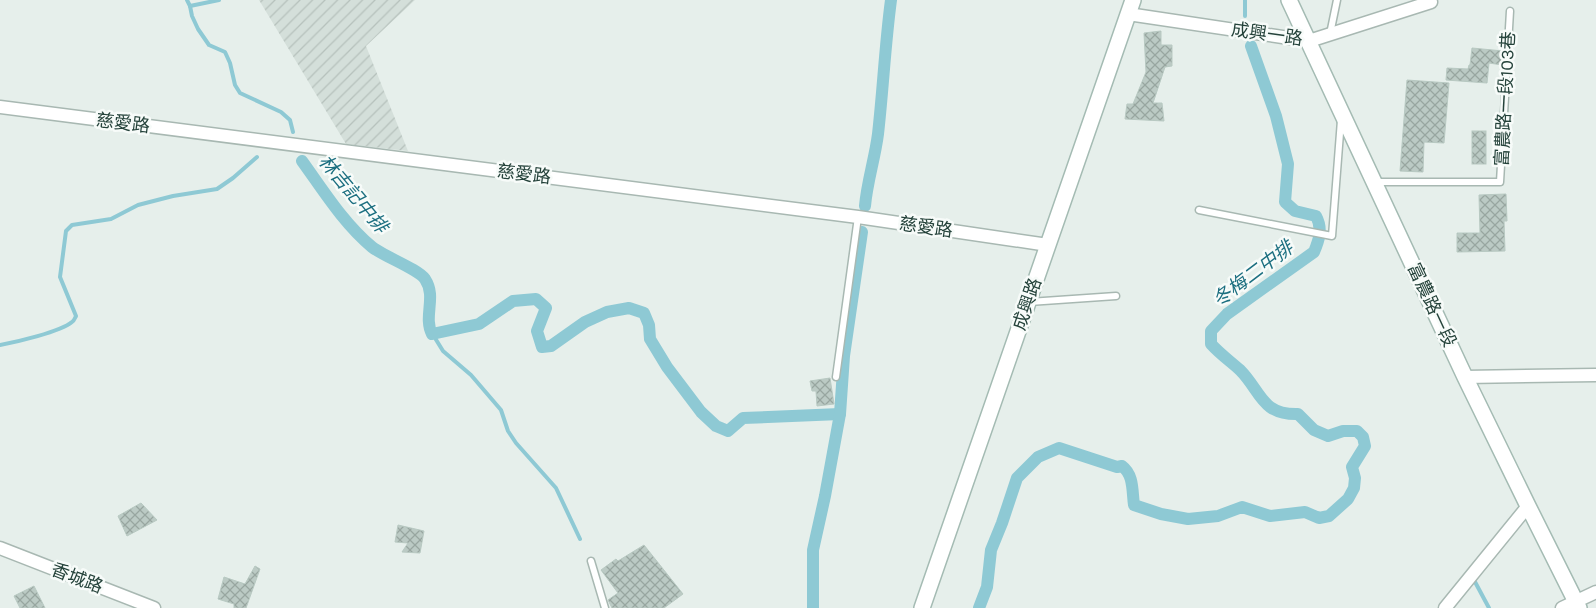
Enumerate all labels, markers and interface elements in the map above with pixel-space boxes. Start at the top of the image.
street label: 成興一路 [1230,18,1304,50]
street label: 富農路一段103巷 [1490,31,1520,167]
street label: 慈愛路 [95,109,151,137]
water label: 林吉記中排 [314,151,394,240]
street label: 慈愛路 [496,160,552,188]
street label: 慈愛路 [898,212,954,242]
water label: 冬梅二中排 [1208,235,1300,311]
street label: 富農路一段 [1403,260,1461,350]
street label: 成興路 [1008,275,1046,333]
street label: 香城路 [48,558,106,598]

